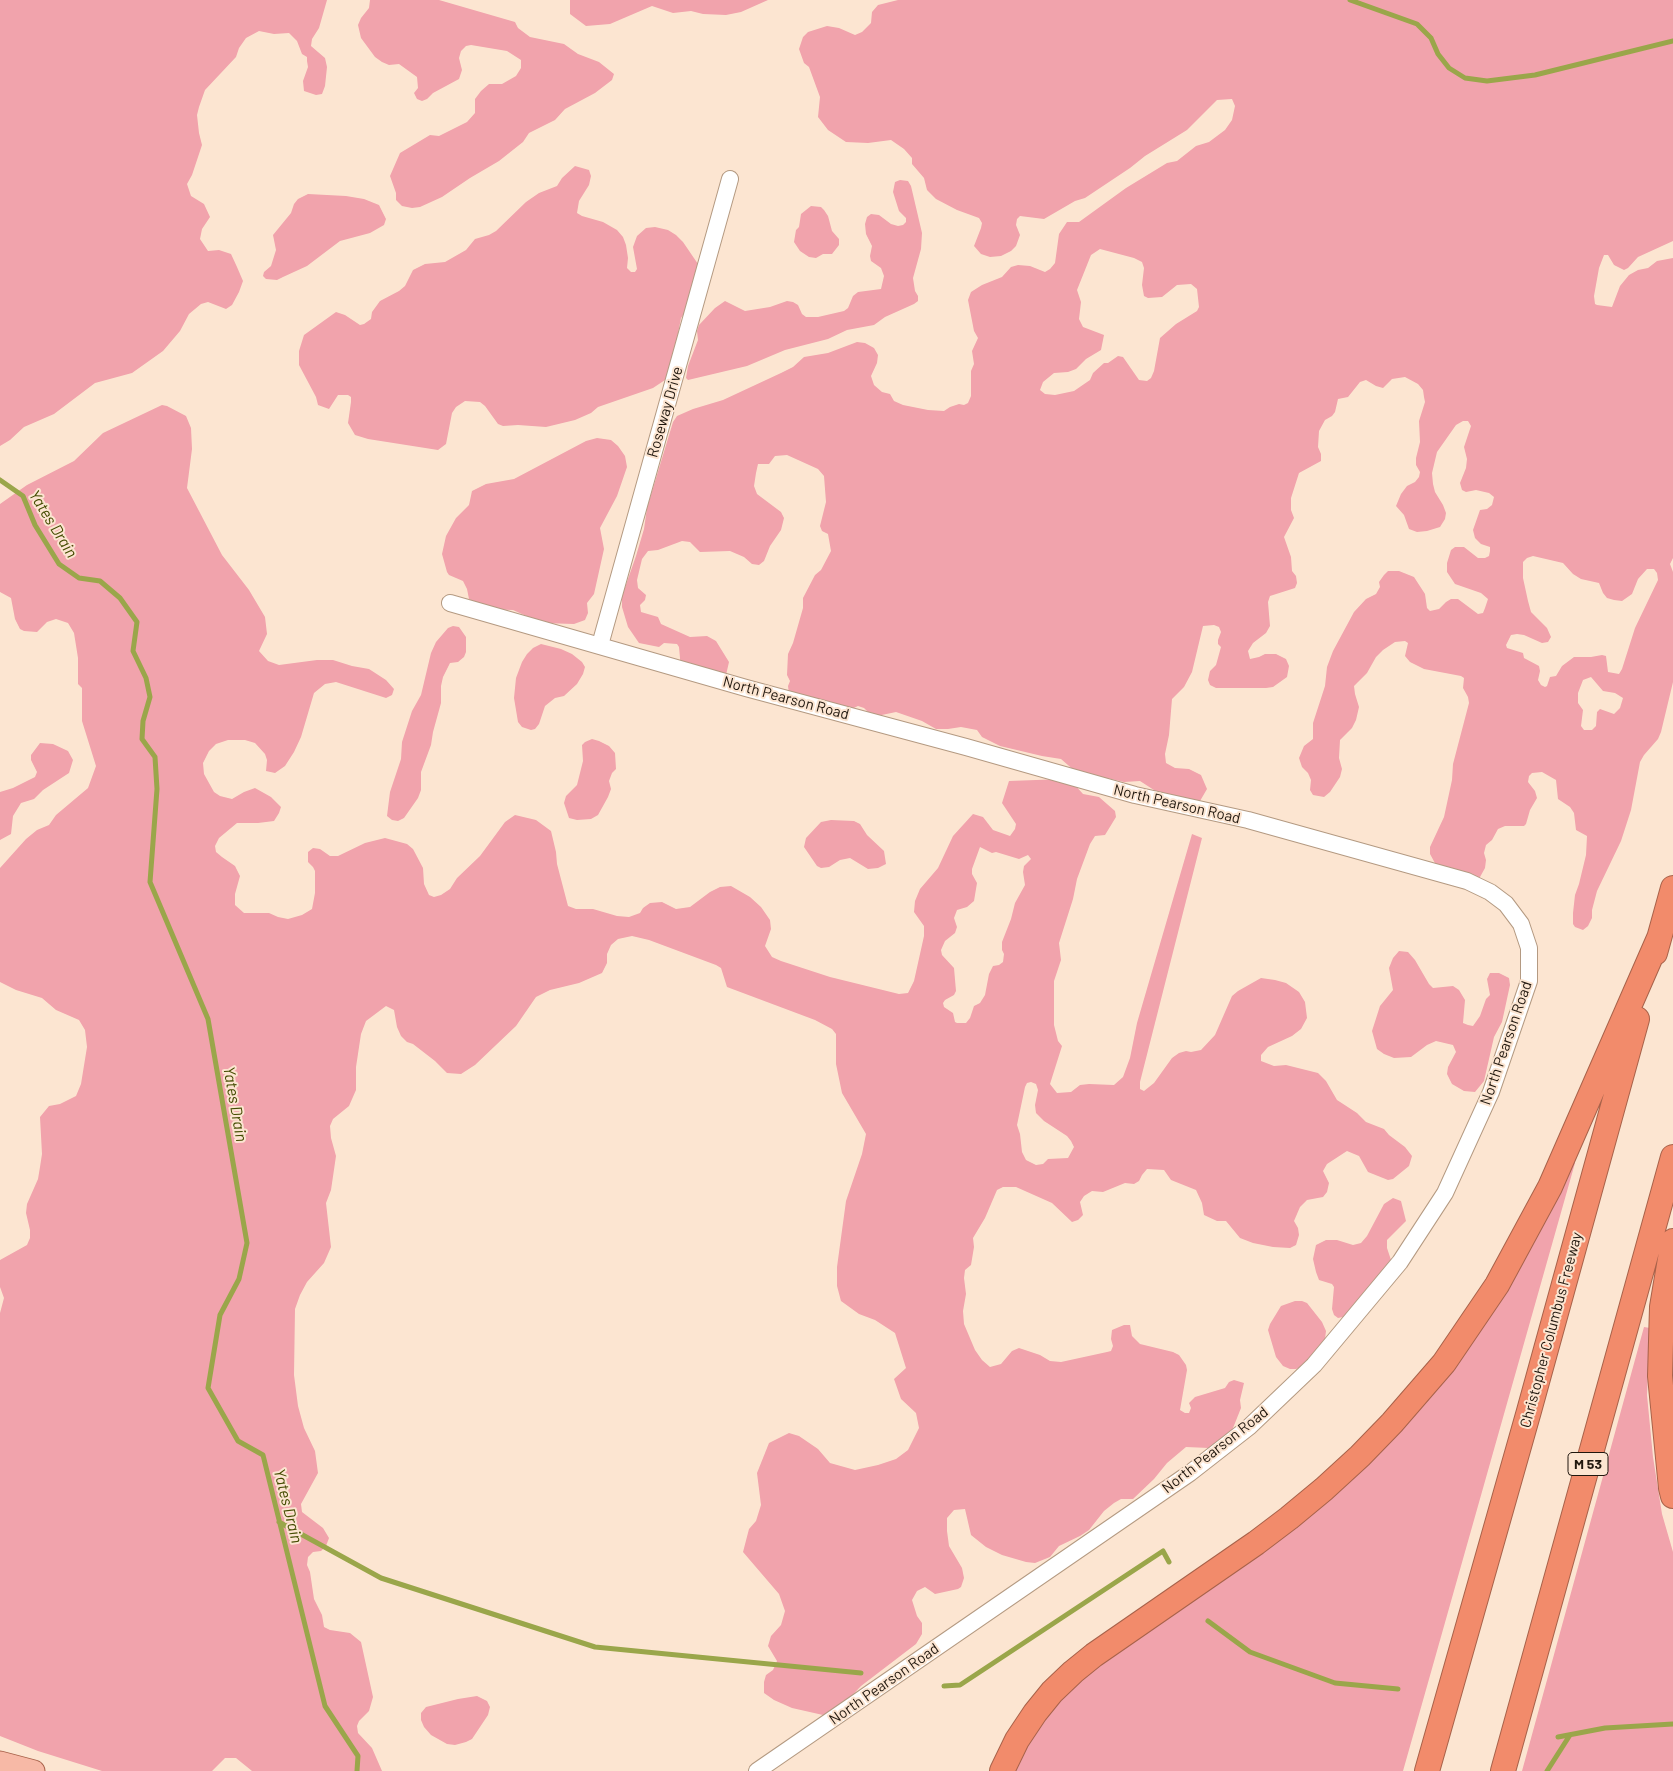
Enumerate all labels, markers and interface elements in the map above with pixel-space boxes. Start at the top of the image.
street label: Roseway Drive [643,364,687,460]
water label: Yates Drain [25,487,81,561]
street label: North Pearson Road [721,673,851,723]
street label: North Pearson Road [1112,781,1242,827]
street label: North Pearson Road [1476,979,1536,1107]
water label: Yates Drain [219,1065,251,1143]
street label: Christopher Columbus Freeway [1516,1230,1586,1430]
street label: North Pearson Road [1158,1403,1272,1497]
road number: M 53 [1568,1452,1608,1476]
water label: Yates Drain [269,1467,307,1545]
street label: North Pearson Road [826,1639,942,1729]

